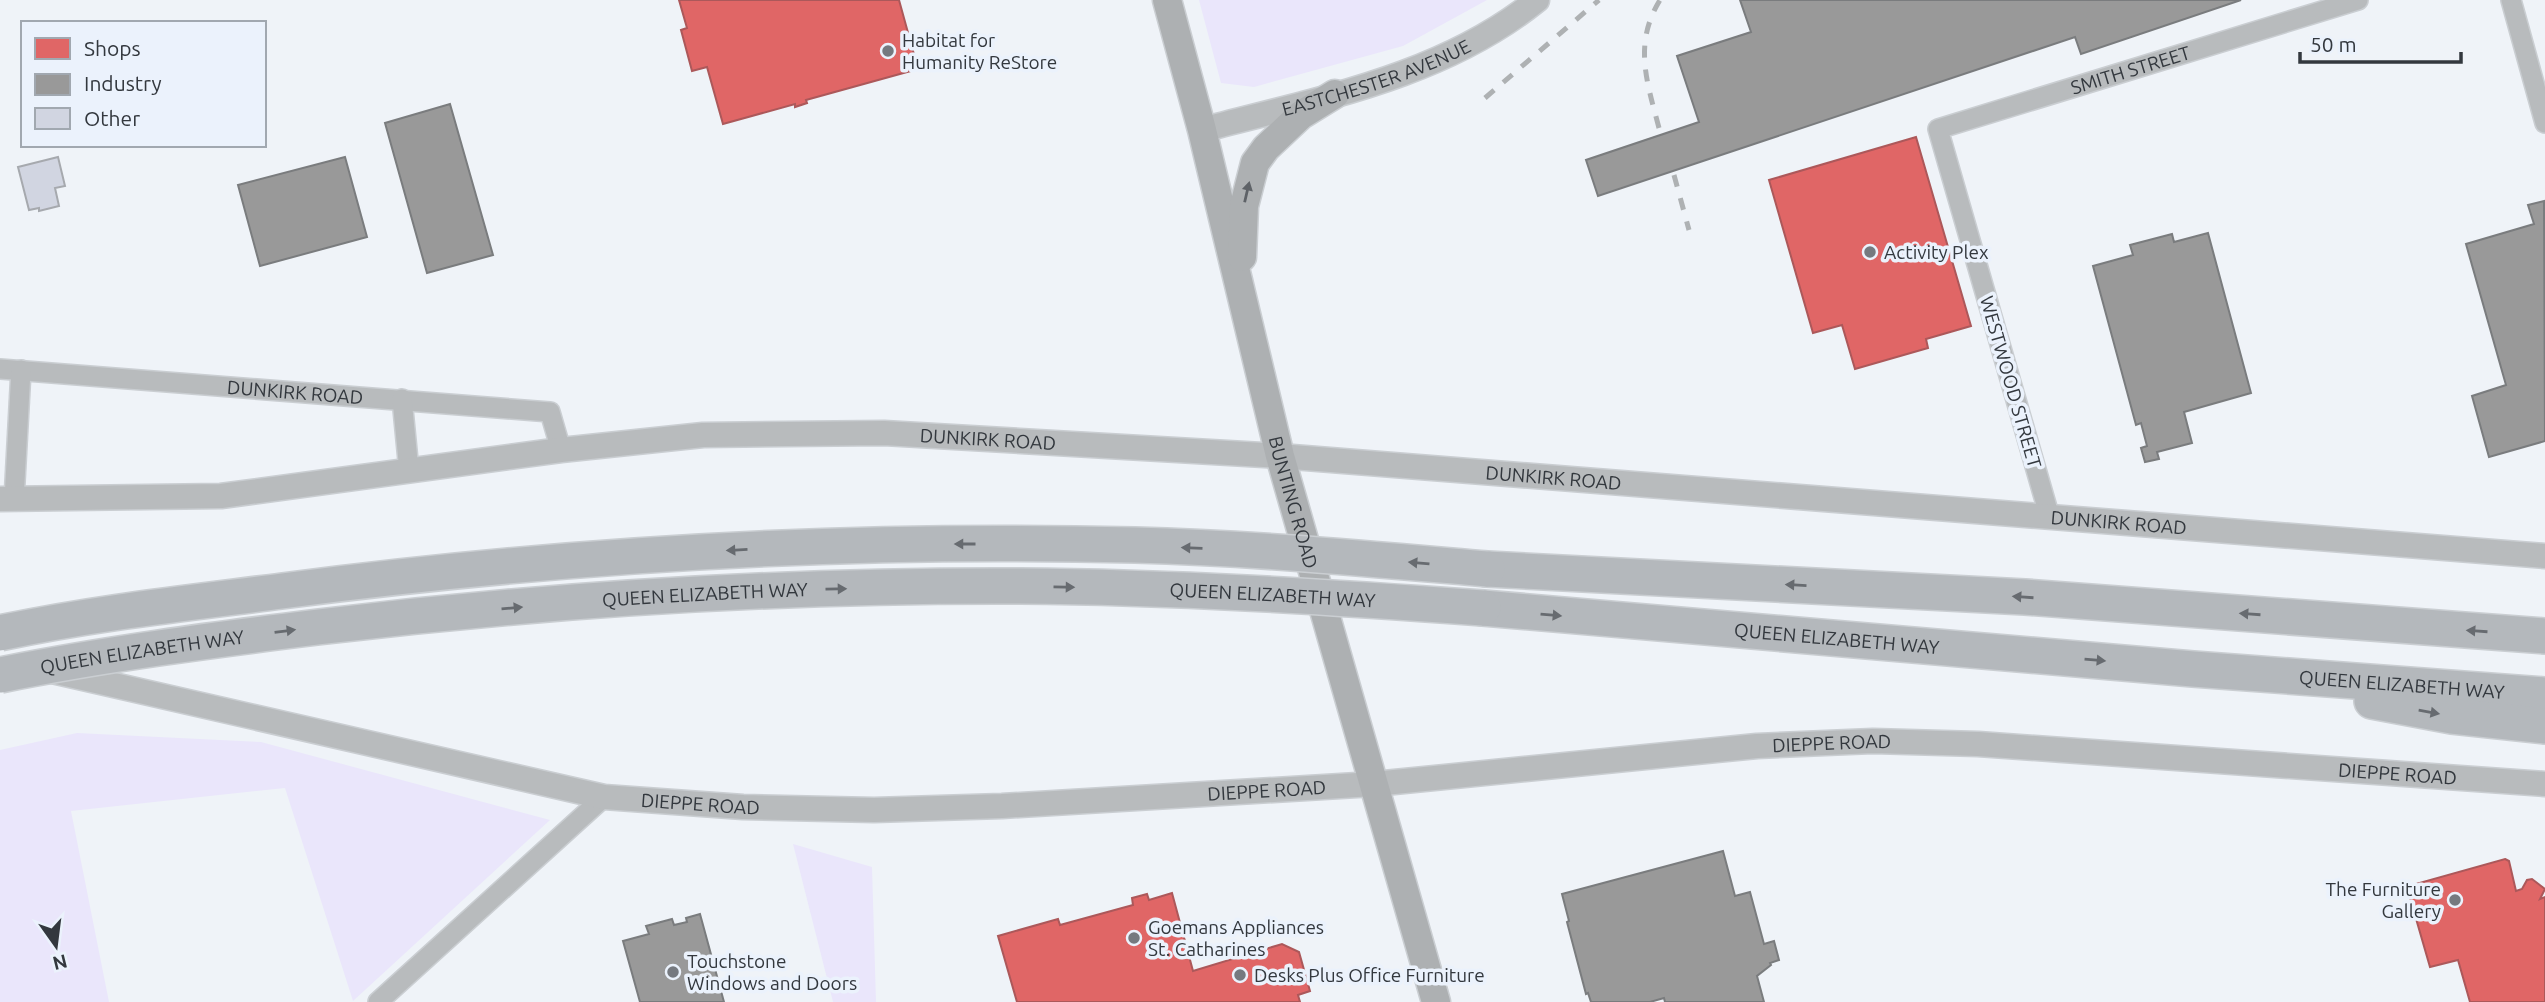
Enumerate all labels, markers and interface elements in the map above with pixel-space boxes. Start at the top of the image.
legend [21,21,266,147]
scale bar [2300,21,2461,65]
place label: Habitat for Humanity ReStore [902,29,1057,73]
text: 50 m [2310,32,2357,56]
street label: EASTCHESTER AVENUE [1280,35,1474,120]
text: Shops [84,36,141,60]
street label: SMITH STREET [2068,41,2193,99]
marker: Habitat for Humanity ReStore [880,43,896,59]
text: Industry [84,71,162,95]
text: Other [84,106,140,130]
one-way arrow [1242,181,1253,203]
place label: Activity Plex [1884,241,1989,263]
marker: Activity Plex [1862,244,1878,260]
street label: WESTWOOD STREET [1976,293,2046,471]
street label: DUNKIRK ROAD [226,376,364,408]
street label: DUNKIRK ROAD [919,424,1057,454]
street label: BUNTING ROAD [1265,434,1323,571]
street label: DUNKIRK ROAD [1485,461,1622,494]
street label: DUNKIRK ROAD [2050,506,2188,539]
one-way arrow [954,538,976,550]
one-way arrow [1181,542,1203,553]
one-way arrow [726,545,748,556]
one-way arrow [1408,557,1430,568]
street label: QUEEN ELIZABETH WAY [601,578,808,611]
street label: QUEEN ELIZABETH WAY [1169,579,1376,612]
one-way arrow [1785,579,1807,590]
one-way arrow [1053,581,1075,592]
one-way arrow [826,583,848,595]
one-way arrow [2012,591,2034,602]
one-way arrow [501,602,523,613]
one-way arrow [2239,608,2261,619]
one-way arrow [1540,610,1562,621]
street label: QUEEN ELIZABETH WAY [1733,619,1940,658]
street label: QUEEN ELIZABETH WAY [38,625,245,678]
one-way arrow [2466,625,2488,636]
one-way arrow [274,626,296,637]
one-way arrow [2084,655,2106,666]
street label: QUEEN ELIZABETH WAY [2298,666,2505,703]
one-way arrow [2418,707,2440,718]
street label: DIEPPE ROAD [1772,730,1891,756]
street label: DIEPPE ROAD [2337,758,2458,789]
street label: DIEPPE ROAD [1207,776,1327,805]
street label: DIEPPE ROAD [640,789,760,818]
place label: The Furniture Gallery [2326,878,2441,922]
marker: The Furniture Gallery [2447,892,2463,908]
north arrow [21,911,91,981]
place label: Goemans Appliances St. Catharines [1148,916,1324,960]
marker: Goemans Appliances St. Catharines [1126,930,1142,946]
text: N [51,950,70,975]
place label: Touchstone Windows and Doors [687,950,857,994]
marker: Touchstone Windows and Doors [665,964,681,980]
place label: Desks Plus Office Furniture [1254,964,1485,986]
marker: Desks Plus Office Furniture [1232,967,1248,983]

